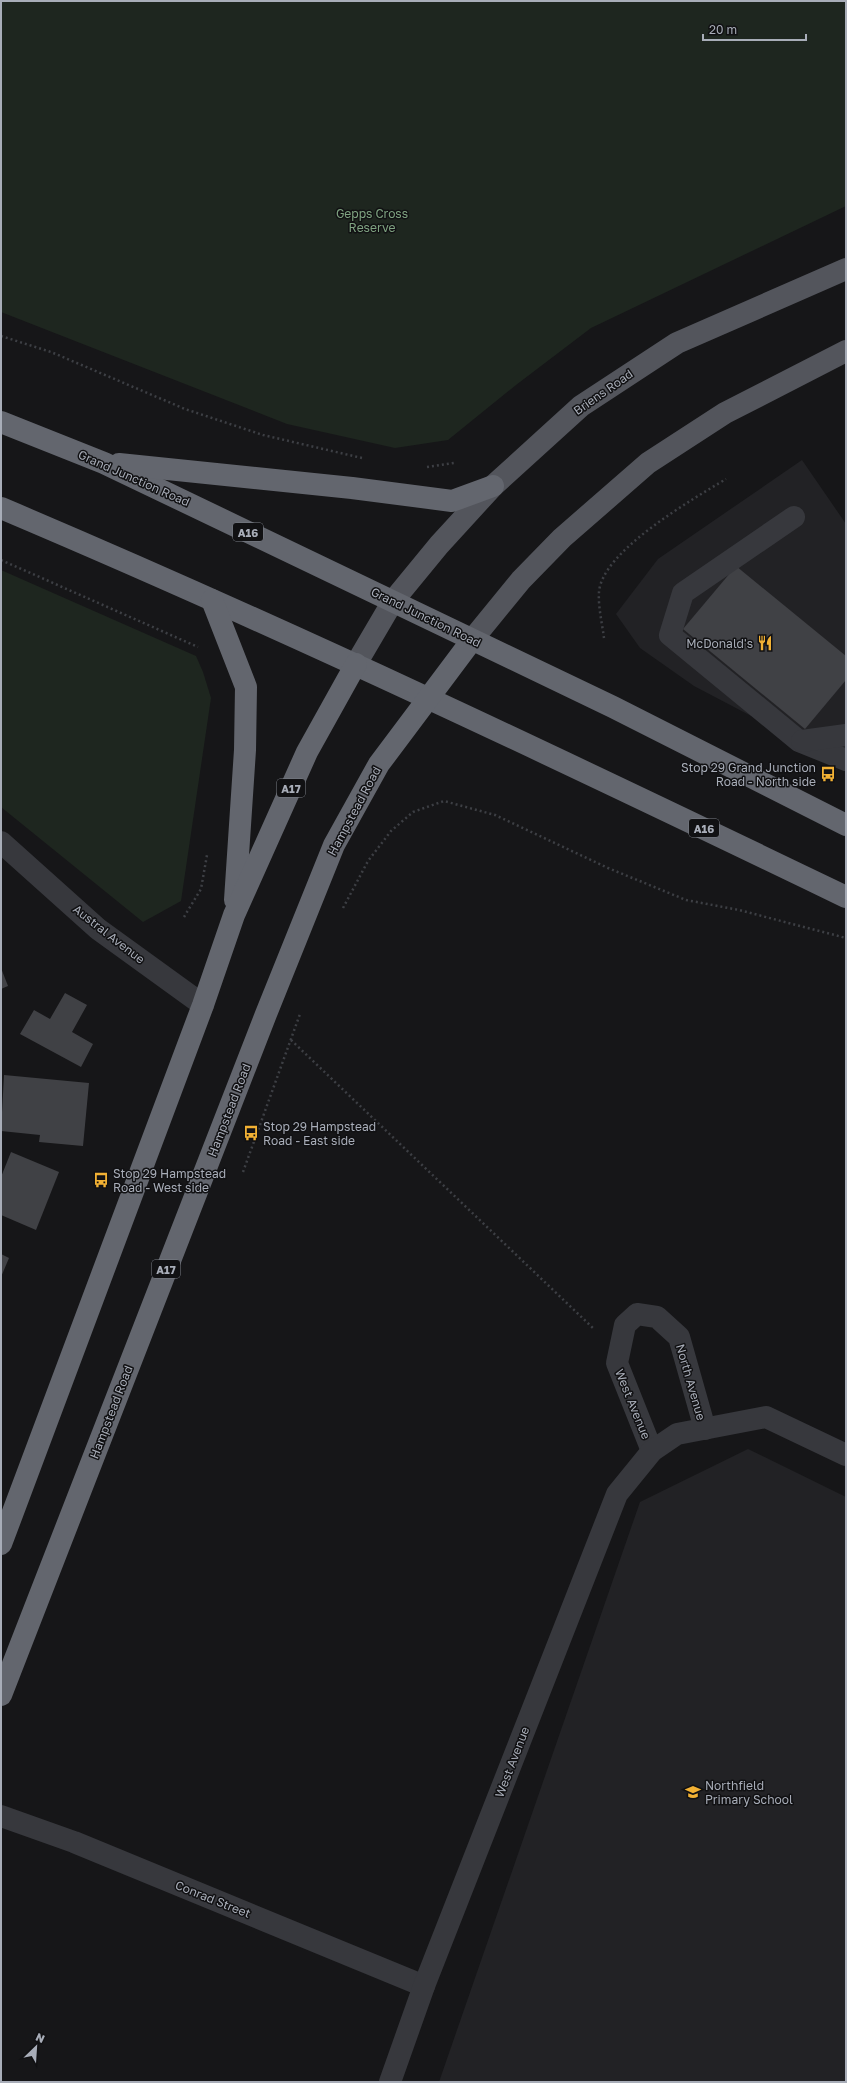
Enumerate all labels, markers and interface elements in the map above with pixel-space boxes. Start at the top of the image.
scale bar [703,16,806,42]
text: 20 m [709,22,737,37]
park label: Gepps Cross Reserve [336,206,408,235]
street label: Briens Road [570,366,636,418]
street label: Grand Junction Road [76,447,192,509]
road number: A16 [233,523,263,541]
street label: Grand Junction Road [369,584,483,650]
restaurant icon: McDonald's [756,634,774,652]
place label: McDonald's [686,636,753,651]
place label: Stop 29 Grand Junction Road - North side [681,760,816,789]
street label: Hampstead Road [324,764,384,858]
bus stop icon: Stop 29 Grand Junction Road - North side [819,765,837,783]
road number: A17 [277,779,305,797]
road number: A16 [689,819,719,837]
street label: Austral Avenue [70,901,148,967]
street label: Hampstead Road [204,1061,254,1159]
place label: Stop 29 Hampstead Road - East side [263,1119,376,1148]
bus stop icon: Stop 29 Hampstead Road - East side [242,1124,260,1142]
place label: Stop 29 Hampstead Road - West side [113,1166,226,1195]
bus stop icon: Stop 29 Hampstead Road - West side [92,1171,110,1189]
road number: A17 [152,1260,180,1278]
street label: North Avenue [673,1342,709,1422]
street label: Hampstead Road [86,1363,136,1461]
street label: West Avenue [612,1367,654,1441]
street label: West Avenue [492,1724,532,1799]
place label: Northfield Primary School [705,1778,793,1807]
school or university icon: Northfield Primary School [684,1783,702,1801]
street label: Conrad Street [173,1877,253,1921]
north arrow [16,2027,56,2067]
text: N [34,2030,47,2045]

